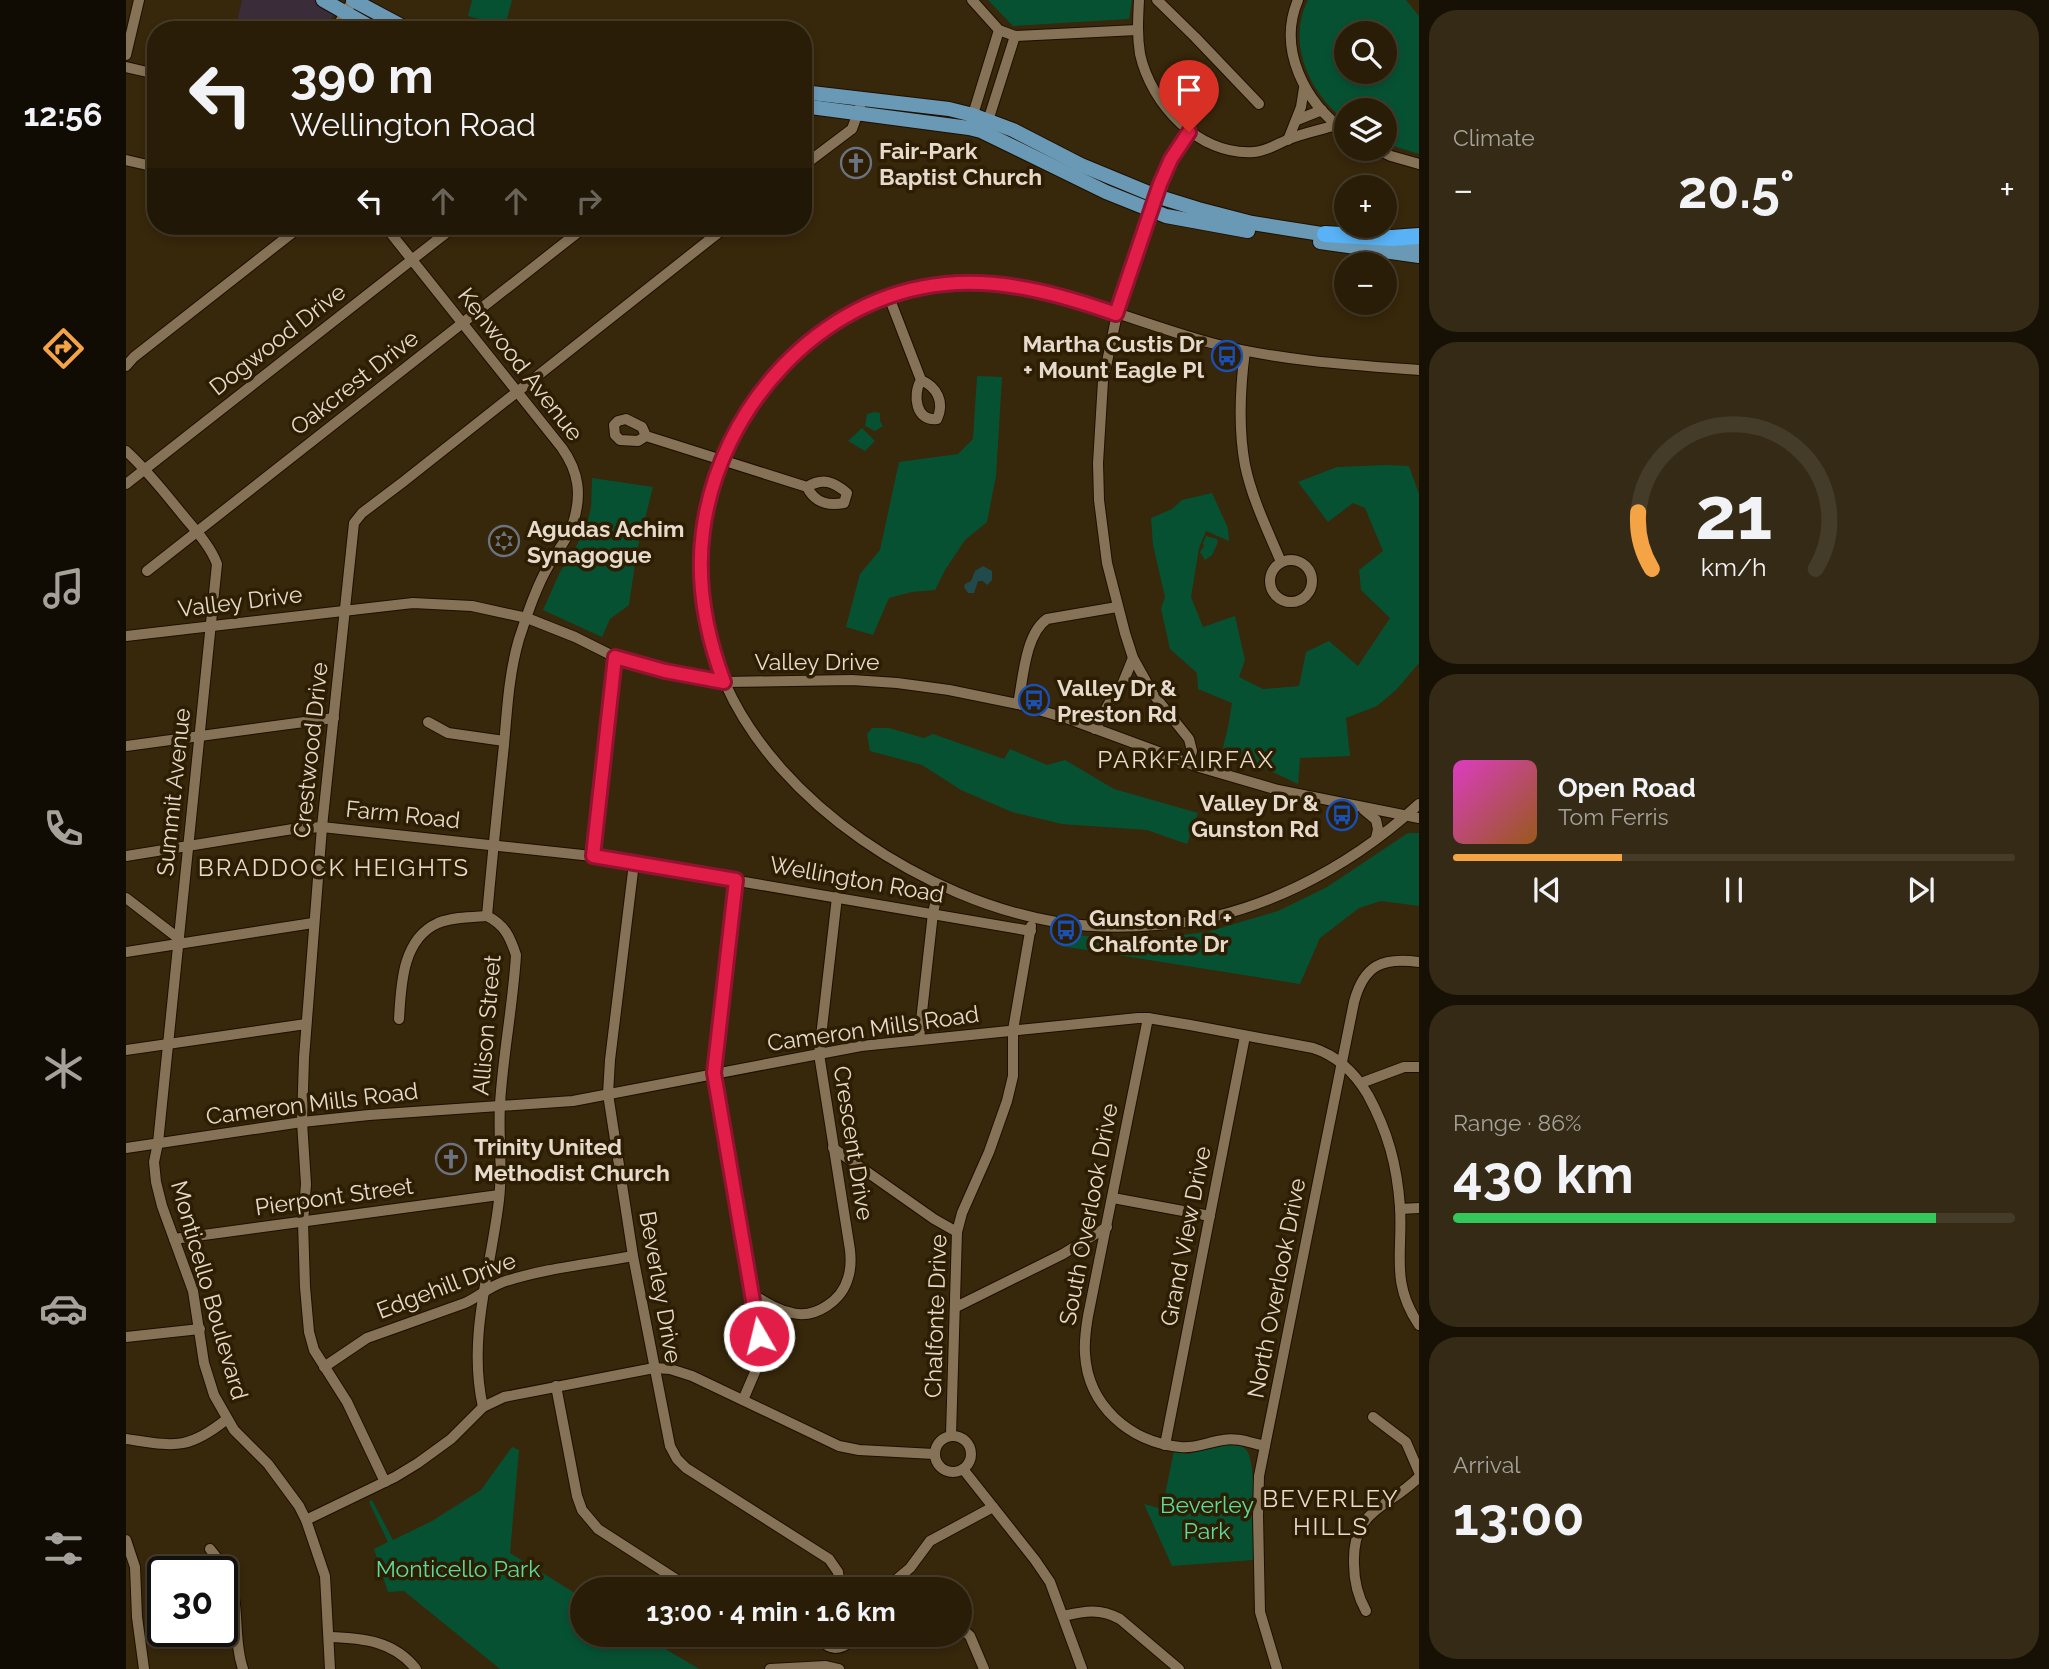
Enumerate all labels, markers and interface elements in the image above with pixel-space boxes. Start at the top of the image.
map controls [1334,21,1397,315]
button: search [1334,21,1397,84]
text: 390 m [290,47,434,104]
icon: left [175,49,266,140]
pin [1159,60,1219,132]
icon: arrive [1170,71,1208,109]
text: 12:56 [24,96,102,133]
button: layers [1334,98,1397,161]
text: Wellington Road [290,106,536,143]
text: Climate [1453,124,1535,151]
place label: Fair-Park Baptist Church [879,137,1042,190]
church icon: Fair-Park Baptist Church [839,146,873,180]
text: 20.5° [1678,159,1795,220]
text: − [1453,167,1473,212]
text: + [1999,167,2015,212]
button: + [1334,175,1397,238]
icon: left [351,182,389,220]
icon: ahead [424,182,462,220]
icon: ahead [497,182,535,220]
icon: right [570,182,608,220]
button: − [1334,252,1397,315]
street label: Dogwood Drive [204,278,350,400]
street label: Kenwood Avenue [453,282,589,446]
icon: directions [39,324,88,373]
street label: Oakcrest Drive [285,324,423,440]
place label: Martha Custis Dr + Mount Eagle Pl [1023,330,1205,383]
bus stop icon: Martha Custis Dr + Mount Eagle Pl [1210,339,1244,373]
text: 21 [1695,471,1773,556]
place label: Agudas Achim Synagogue [527,515,684,568]
synagogue icon: Agudas Achim Synagogue [487,524,521,558]
text: km/h [1701,551,1767,581]
icon: music [39,564,88,613]
street label: Valley Drive [176,580,304,622]
street label: Valley Drive [754,648,880,675]
street label: Crestwood Drive [287,661,333,839]
place label: Valley Dr & Preston Rd [1057,674,1177,727]
bus stop icon: Valley Dr & Preston Rd [1017,683,1051,717]
street label: Summit Avenue [151,707,195,877]
district label: PARKFAIRFAX [1097,745,1275,774]
text: Open Road [1558,773,1696,803]
place label: Valley Dr & Gunston Rd [1191,789,1320,842]
street label: Farm Road [344,795,462,833]
bus stop icon: Valley Dr & Gunston Rd [1325,798,1359,832]
text: Tom Ferris [1558,803,1669,830]
icon: phone [39,804,88,853]
street label: Wellington Road [768,850,946,908]
district label: BRADDOCK HEIGHTS [198,853,470,882]
icon: previous [1528,871,1566,909]
icon: pause [1715,871,1753,909]
icon: next [1902,871,1940,909]
place label: Gunston Rd + Chalfonte Dr [1089,904,1232,957]
bus stop icon: Gunston Rd + Chalfonte Dr [1049,913,1083,947]
street label: Allison Street [466,953,506,1096]
street label: Cameron Mills Road [765,1000,981,1056]
icon: climate [39,1044,88,1093]
street label: Crescent Drive [828,1064,880,1222]
street label: Cameron Mills Road [204,1077,420,1129]
street label: South Overlook Drive [1053,1101,1123,1327]
text: Range · 86% [1453,1109,1582,1136]
place label: Trinity United Methodist Church [474,1133,670,1186]
church icon: Trinity United Methodist Church [434,1142,468,1176]
street label: Grand View Drive [1154,1144,1216,1328]
text: 430 km [1453,1144,1634,1205]
street label: Pierpont Street [253,1171,415,1220]
street label: North Overlook Drive [1241,1176,1311,1400]
street label: Monticello Boulevard [166,1177,254,1403]
street label: Beverley Drive [634,1209,688,1365]
street label: Chalfonte Drive [919,1234,951,1398]
street label: Edgehill Drive [373,1246,519,1324]
icon: car [39,1284,88,1333]
position arrow [722,1299,796,1373]
text: Arrival [1453,1451,1520,1478]
district label: BEVERLEY HILLS [1262,1484,1400,1541]
text: 13:00 [1453,1486,1584,1547]
park label: Beverley Park [1160,1491,1254,1544]
icon: filters [39,1524,88,1573]
park label: Monticello Park [376,1555,540,1582]
speed limit sign: 30 [147,1556,238,1647]
text: 13:00 · 4 min · 1.6 km [646,1597,896,1627]

